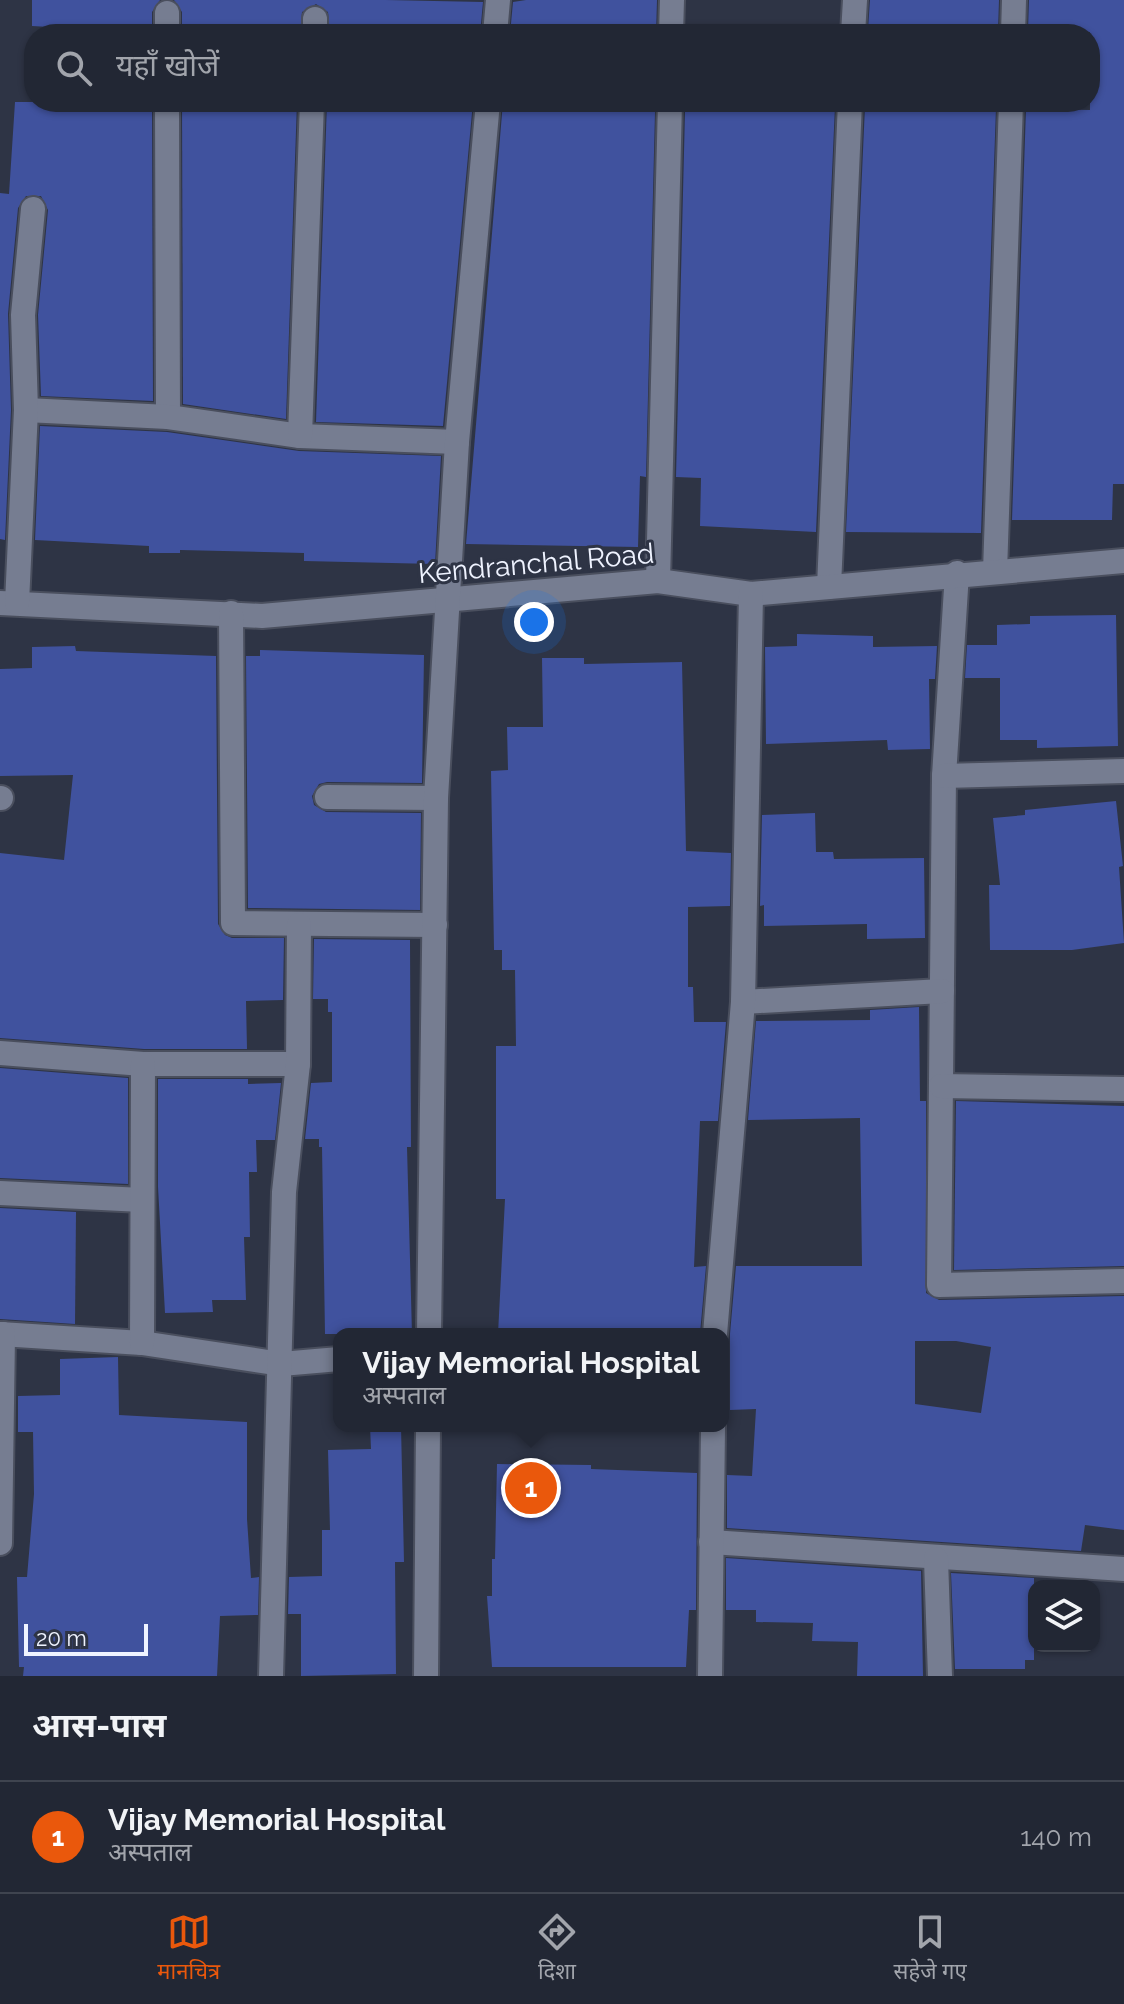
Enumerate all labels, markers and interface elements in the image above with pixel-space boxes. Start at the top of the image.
search box [24,24,1100,112]
icon: search [52,46,96,90]
text: यहाँ खोजें [116,48,219,83]
street label: Kendranchal Road [417,537,655,590]
your location [514,602,554,642]
popup [333,1328,729,1432]
text: Vijay Memorial Hospital [362,1345,700,1380]
text: अस्पताल [362,1380,446,1410]
pin: 1 [505,1458,557,1518]
map controls [1028,1580,1100,1652]
button: layers [1028,1580,1100,1652]
scale bar [24,1620,148,1656]
text: 20 m [36,1625,87,1651]
text: आस-पास [32,1705,166,1745]
text: Vijay Memorial Hospital [108,1802,445,1837]
text: 1 [52,1822,64,1852]
text: 140 m [1020,1822,1092,1852]
text: अस्पताल [108,1837,192,1867]
tab: मानचित्र [157,1910,220,1988]
tab: दिशा [535,1910,579,1988]
tab: सहेजे गए [894,1910,967,1988]

